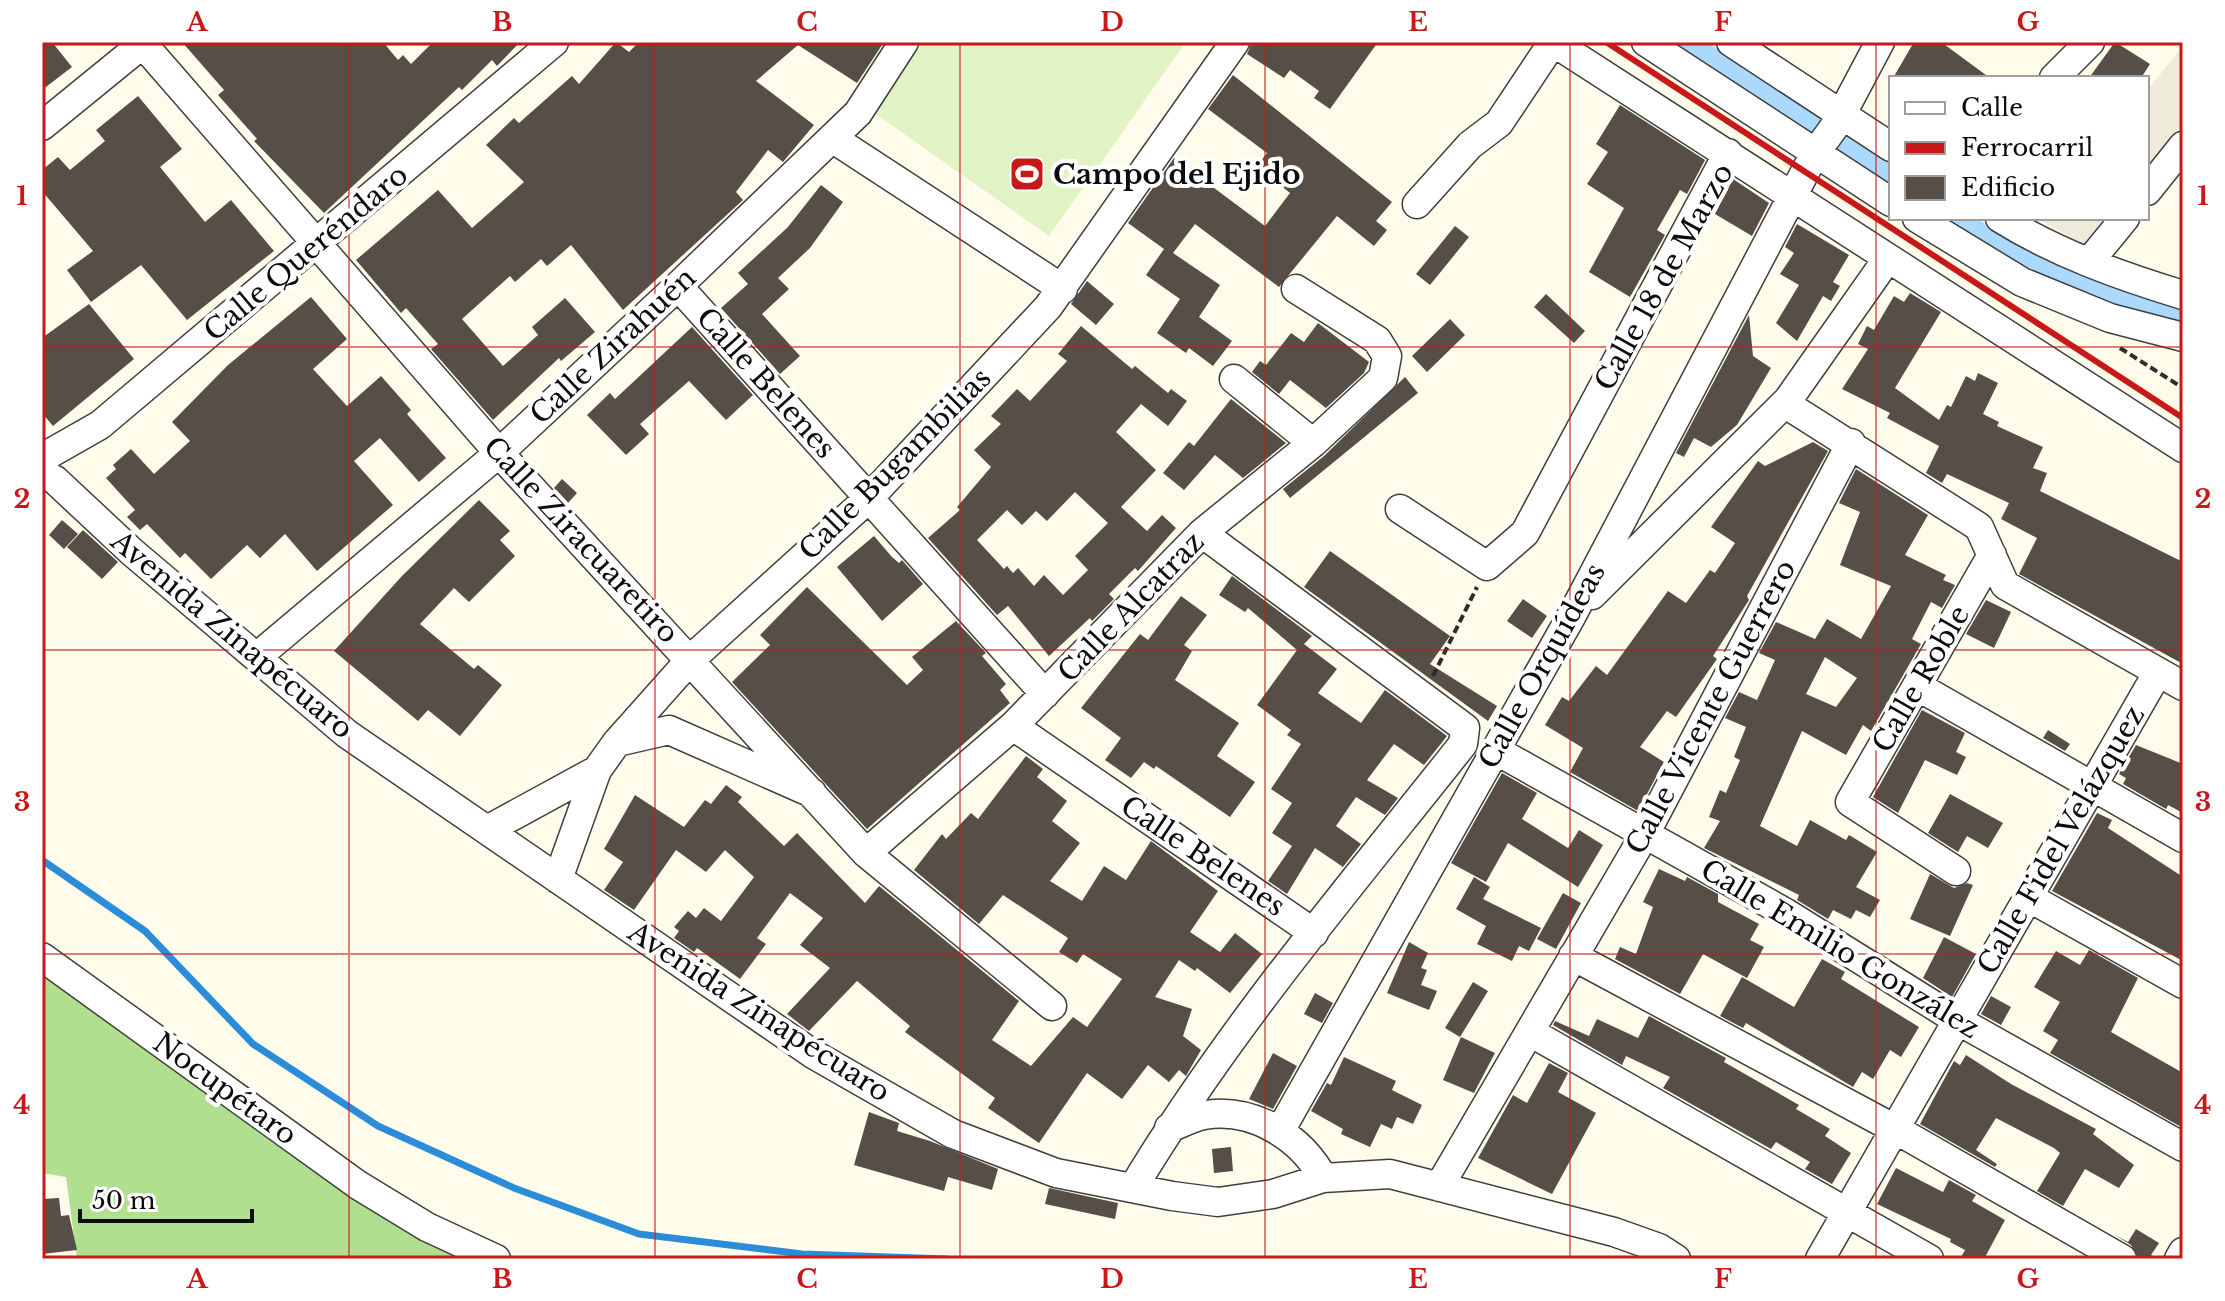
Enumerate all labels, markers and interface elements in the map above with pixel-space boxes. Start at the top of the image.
text: A [185,6,208,38]
text: B [492,6,512,38]
text: C [796,6,818,38]
text: D [1100,6,1124,38]
text: E [1408,6,1428,38]
text: F [1714,6,1732,38]
text: G [2017,6,2040,38]
legend [1889,76,2149,220]
text: Calle [1961,93,2023,122]
text: Ferrocarril [1961,133,2093,162]
sports icon: Campo del Ejido [1008,155,1046,193]
street label: Calle Queréndaro [197,157,415,349]
place label: Campo del Ejido [1053,157,1300,192]
street label: Calle 18 de Marzo [1587,157,1741,397]
text: Edificio [1961,173,2055,202]
text: 1 [16,180,28,212]
text: 1 [2197,180,2209,212]
street label: Calle Zirahuén [523,260,703,432]
street label: Calle Belenes [689,300,843,466]
street label: Calle Bugambilias [792,361,998,567]
street label: Calle Ziracuaretiro [476,429,686,651]
text: 2 [14,483,30,515]
text: 2 [2195,483,2211,515]
street label: Avenida Zinapécuaro [103,523,360,746]
street label: Calle Alcatraz [1051,525,1211,689]
street label: Calle Vicente Guerrero [1618,554,1804,860]
street label: Calle Orquídeas [1471,557,1613,775]
street label: Calle Roble [1865,599,1977,759]
street label: Calle Fidel Velázquez [1970,700,2152,980]
text: 3 [14,786,30,818]
text: 3 [2195,786,2211,818]
street label: Calle Belenes [1114,788,1292,924]
street label: Calle Emilio González [1694,852,1986,1046]
street label: Avenida Zinapécuaro [621,914,896,1110]
street label: Nocupétaro [146,1025,304,1153]
text: 4 [13,1089,31,1121]
text: 4 [2194,1089,2212,1121]
scale bar [80,1173,252,1223]
text: 50 m [92,1186,156,1215]
text: A [185,1263,208,1295]
text: B [492,1263,512,1295]
text: C [796,1263,818,1295]
text: D [1100,1263,1124,1295]
text: E [1408,1263,1428,1295]
text: F [1714,1263,1732,1295]
text: G [2017,1263,2040,1295]

